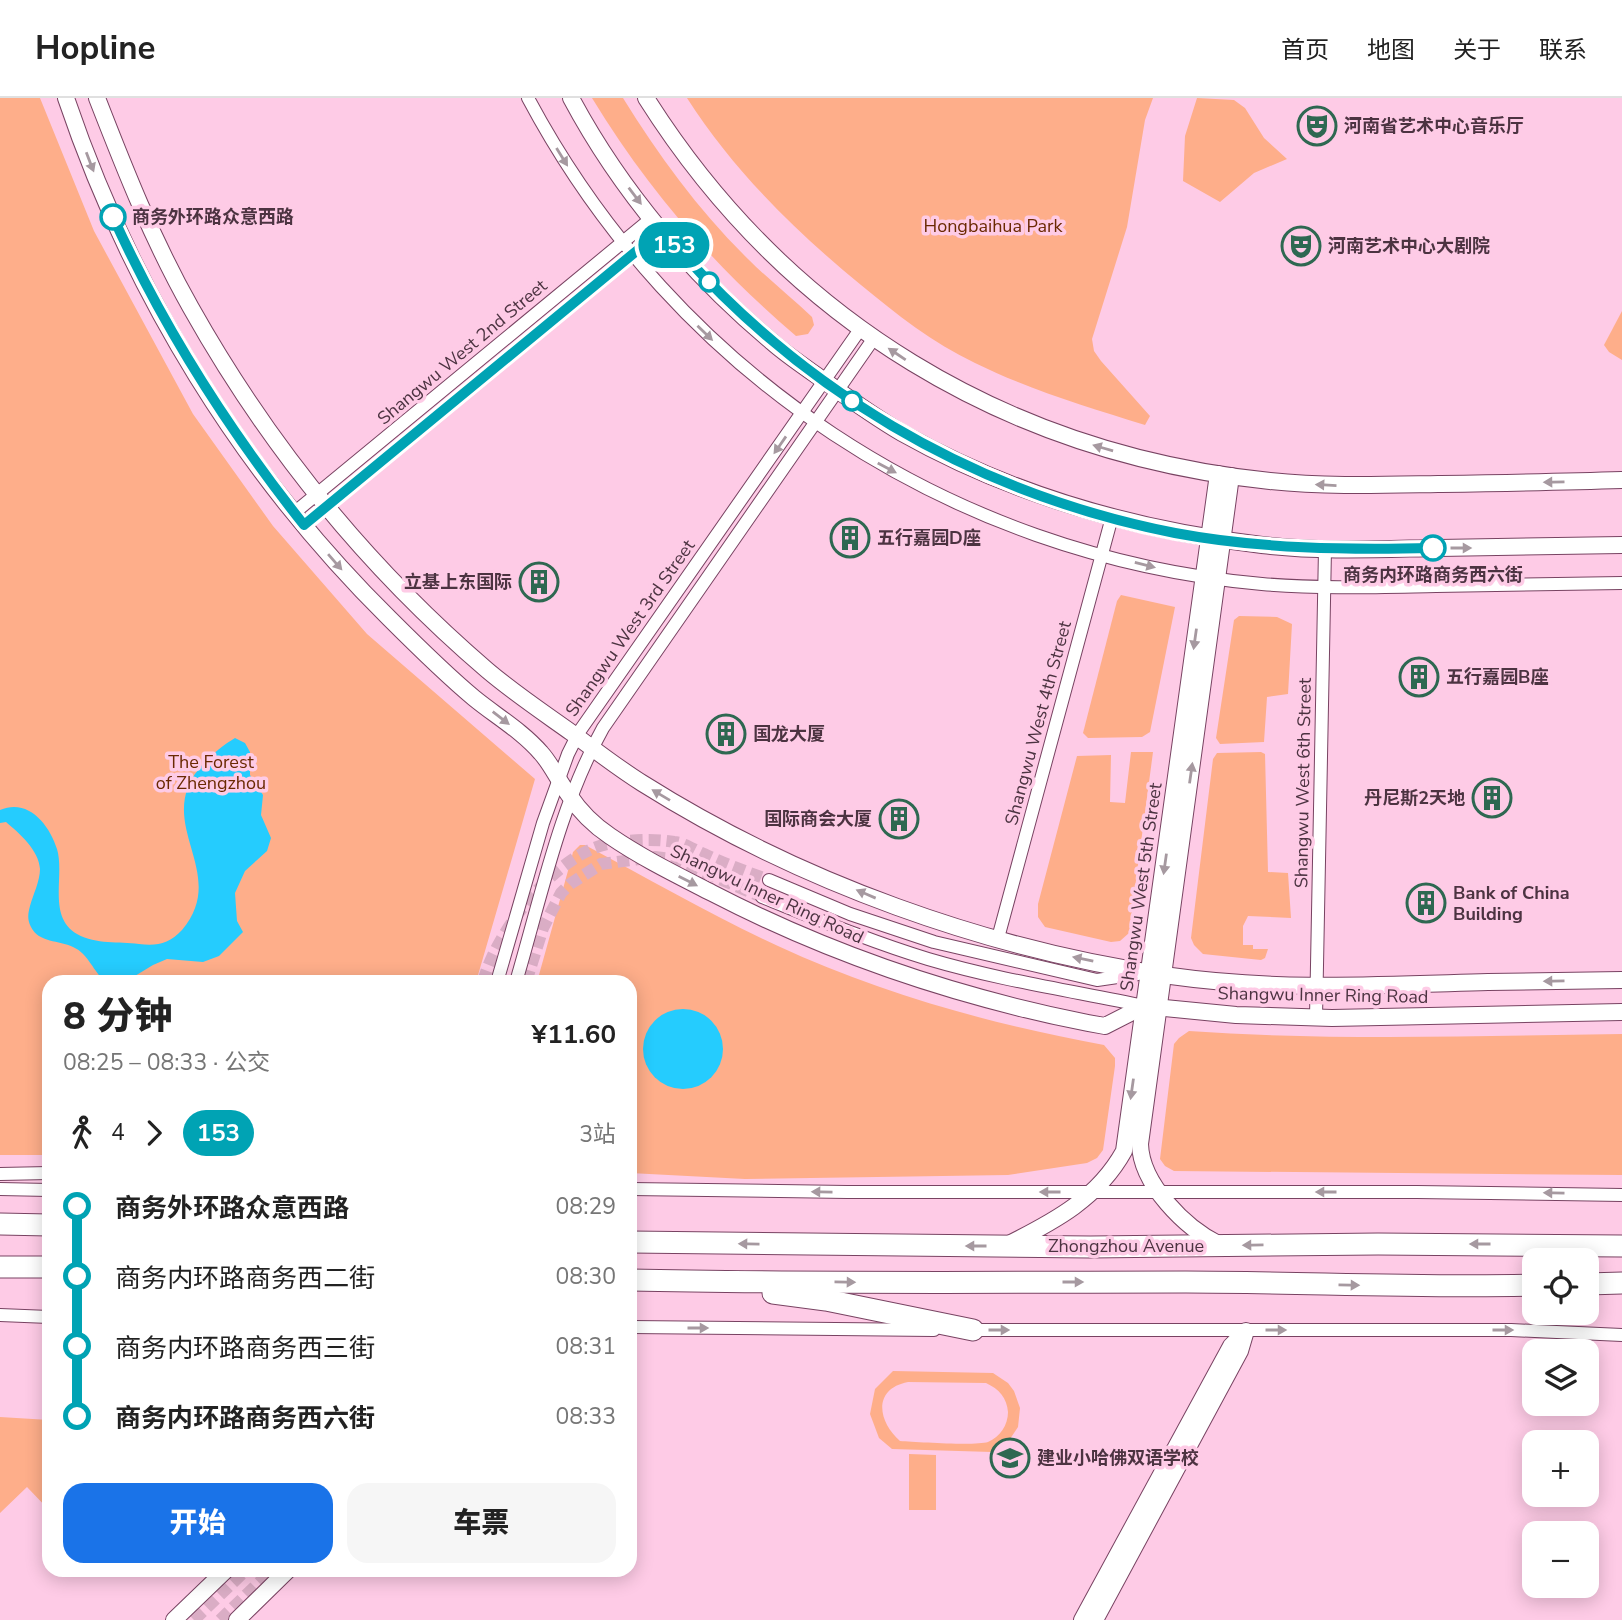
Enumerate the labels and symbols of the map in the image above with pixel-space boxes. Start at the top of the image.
theatre icon: 河南省艺术中心音乐厅 [1296,105,1338,147]
place label: 河南省艺术中心音乐厅 [1344,114,1524,138]
one-way arrow [555,147,568,167]
one-way arrow [85,151,96,172]
one-way arrow [628,187,642,205]
marker: 商务外环路众意西路 [100,204,126,230]
place label: 商务外环路众意西路 [132,205,294,229]
park label: Hongbaihua Park [923,214,1064,238]
line badge: 153 [634,222,714,268]
theatre icon: 河南艺术中心大剧院 [1280,225,1322,267]
place label: 河南艺术中心大剧院 [1328,234,1490,258]
unlabelled marker [699,272,719,292]
street label: Shangwu West 2nd Street [372,273,552,430]
one-way arrow [696,324,713,340]
one-way arrow [887,347,906,360]
unlabelled marker [842,391,862,411]
one-way arrow [773,436,787,454]
one-way arrow [1092,442,1113,452]
one-way arrow [877,463,897,474]
one-way arrow [1543,476,1565,488]
one-way arrow [1315,479,1337,490]
building icon: 五行嘉园D座 [829,517,871,559]
place label: 五行嘉园D座 [877,526,981,550]
street label: Shangwu West 3rd Street [560,534,701,721]
marker: 商务内环路商务西六街 [1420,535,1446,561]
one-way arrow [1450,542,1472,553]
one-way arrow [327,554,343,571]
one-way arrow [1134,560,1156,571]
building icon: 立基上东国际 [518,561,560,603]
place label: 商务内环路商务西六街 [1343,563,1523,587]
place label: 立基上东国际 [404,570,512,594]
street label: Shangwu West 4th Street [999,618,1077,828]
one-way arrow [1190,628,1201,650]
building icon: 五行嘉园B座 [1398,656,1440,698]
place label: 五行嘉园B座 [1446,665,1548,689]
street label: Shangwu West 6th Street [1289,677,1317,888]
one-way arrow [491,711,509,726]
building icon: 国龙大厦 [705,713,747,755]
place label: 国龙大厦 [753,722,825,746]
park label: The Forest of Zhengzhou [156,750,266,795]
one-way arrow [1185,762,1196,784]
building icon: 丹尼斯2天地 [1471,777,1513,819]
street label: Shangwu West 5th Street [1114,780,1168,993]
place label: 丹尼斯2天地 [1364,786,1465,810]
one-way arrow [652,788,671,801]
building icon: 国际商会大厦 [878,798,920,840]
place label: 国际商会大厦 [764,807,872,831]
street label: Shangwu Inner Ring Road [666,839,868,949]
one-way arrow [1159,853,1170,875]
one-way arrow [678,875,698,886]
place label: Bank of China Building [1453,881,1570,926]
building icon: Bank of China Building [1405,882,1447,924]
one-way arrow [855,889,876,900]
one-way arrow [1072,954,1094,965]
one-way arrow [1543,975,1565,987]
street label: Shangwu Inner Ring Road [1217,981,1429,1009]
one-way arrow [1126,1079,1137,1101]
one-way arrow [811,1186,833,1198]
one-way arrow [1039,1186,1061,1198]
one-way arrow [1315,1186,1337,1198]
one-way arrow [1543,1187,1565,1199]
street label: Zhongzhou Avenue [1048,1234,1204,1258]
one-way arrow [738,1238,760,1249]
one-way arrow [1469,1238,1491,1250]
one-way arrow [1242,1239,1264,1251]
one-way arrow [965,1240,987,1252]
one-way arrow [1062,1276,1084,1288]
one-way arrow [834,1277,856,1288]
one-way arrow [1338,1280,1360,1291]
one-way arrow [687,1322,709,1334]
one-way arrow [988,1324,1010,1336]
one-way arrow [1265,1324,1287,1336]
one-way arrow [1492,1325,1514,1336]
school or university icon: 建业小哈佛双语学校 [989,1437,1031,1479]
place label: 建业小哈佛双语学校 [1037,1446,1199,1470]

